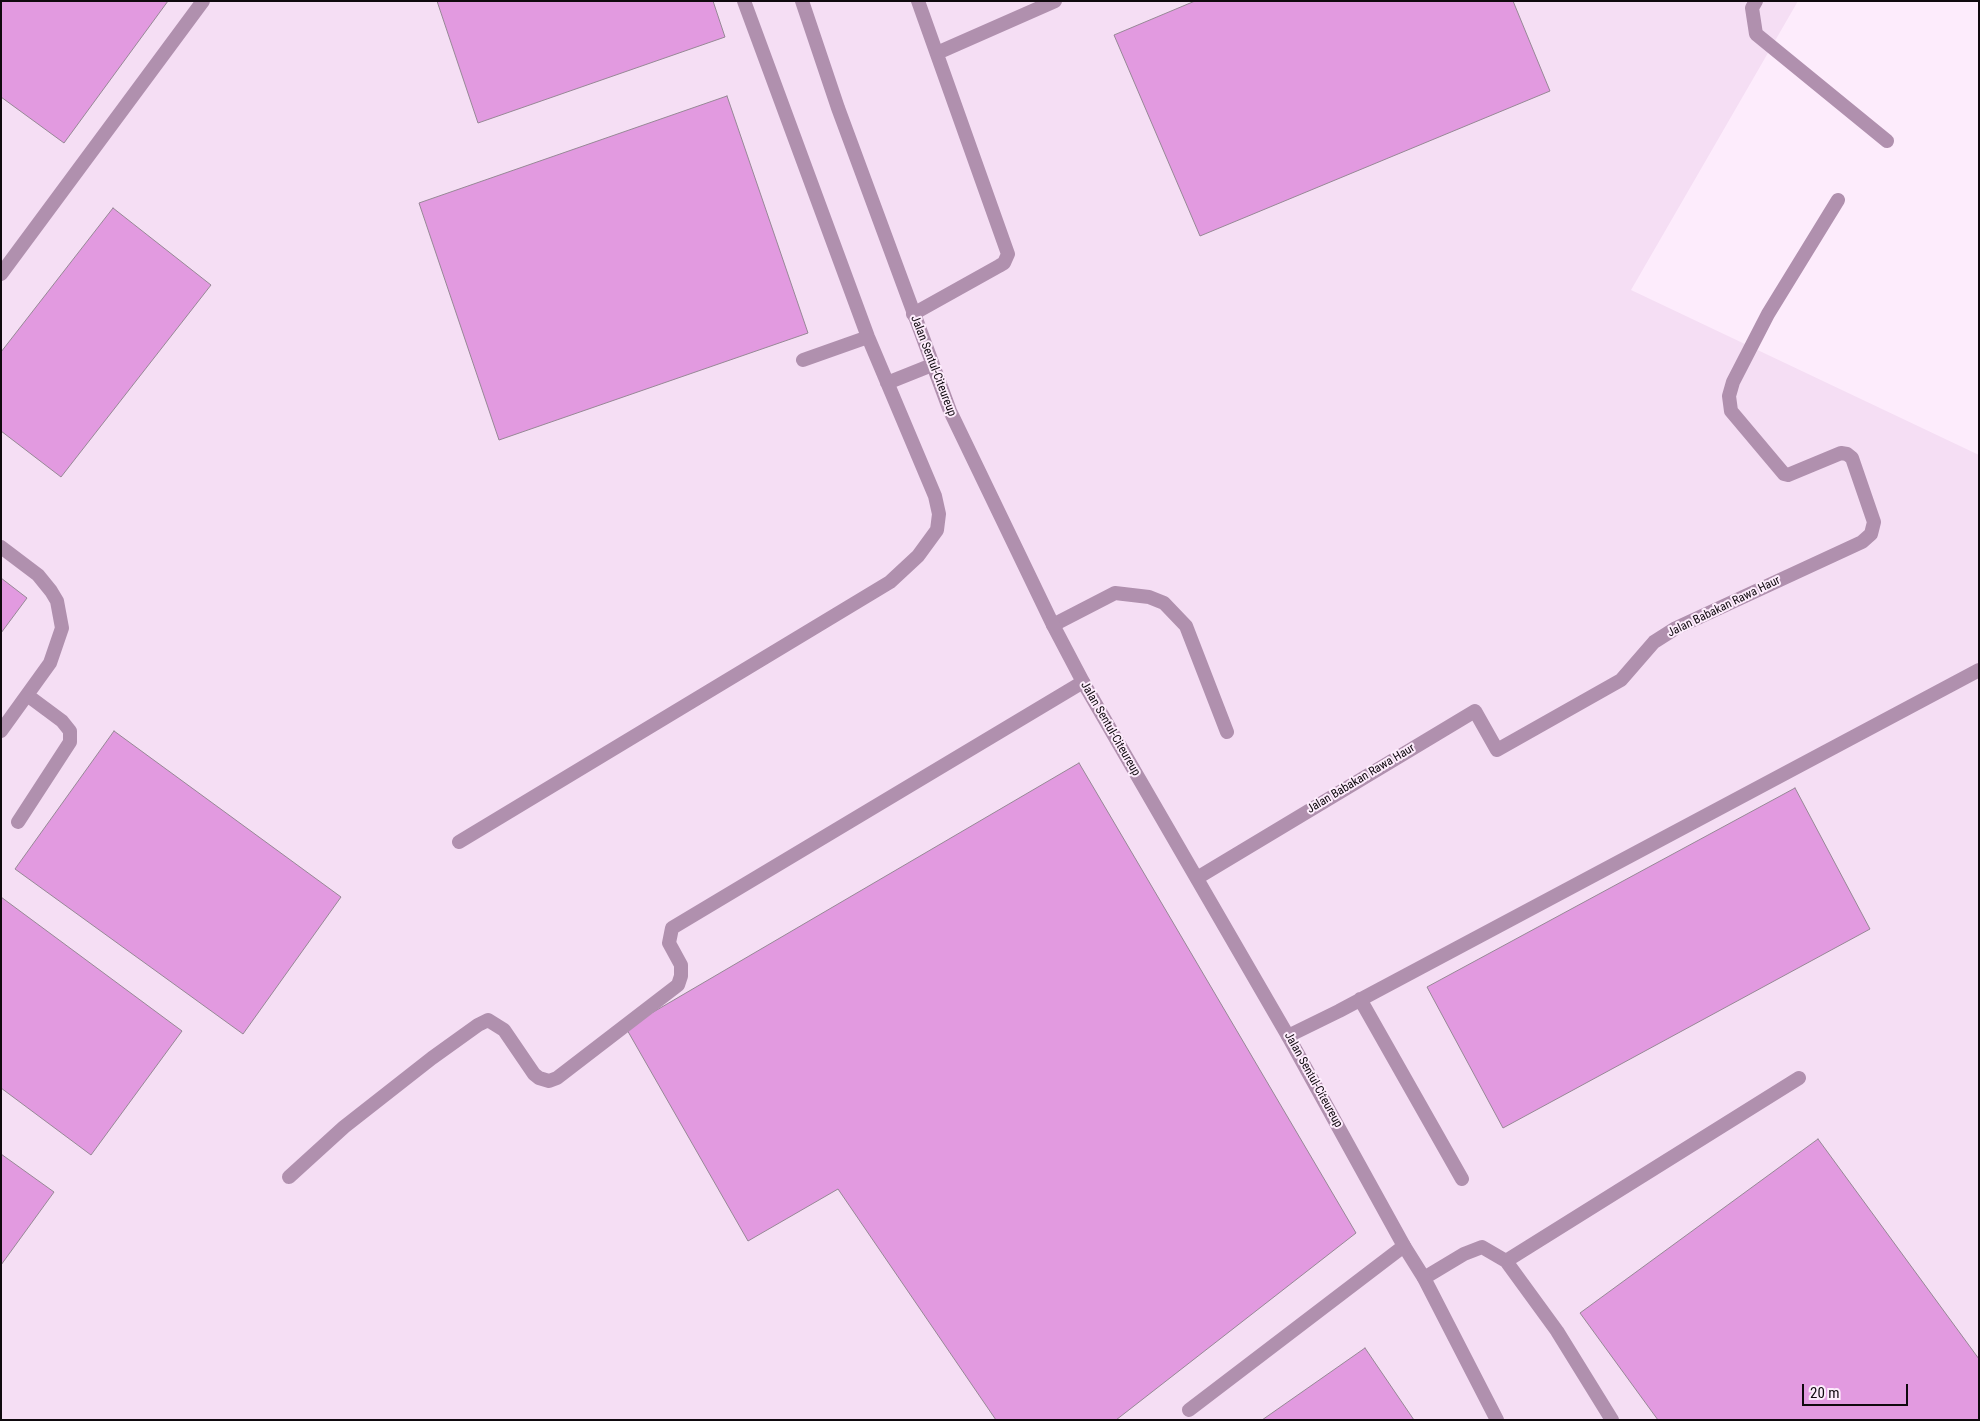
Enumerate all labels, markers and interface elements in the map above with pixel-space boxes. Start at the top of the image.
street label: Jalan Sentul-Citeureup [907,314,959,418]
street label: Jalan Babakan Rawa Haur [1665,573,1783,641]
street label: Jalan Sentul-Citeureup [1077,679,1143,779]
street label: Jalan Babakan Rawa Haur [1304,741,1418,817]
street label: Jalan Sentul-Citeureup [1281,1030,1345,1130]
scale bar [1805,1374,1911,1406]
text: 20 m [1810,1384,1840,1402]

